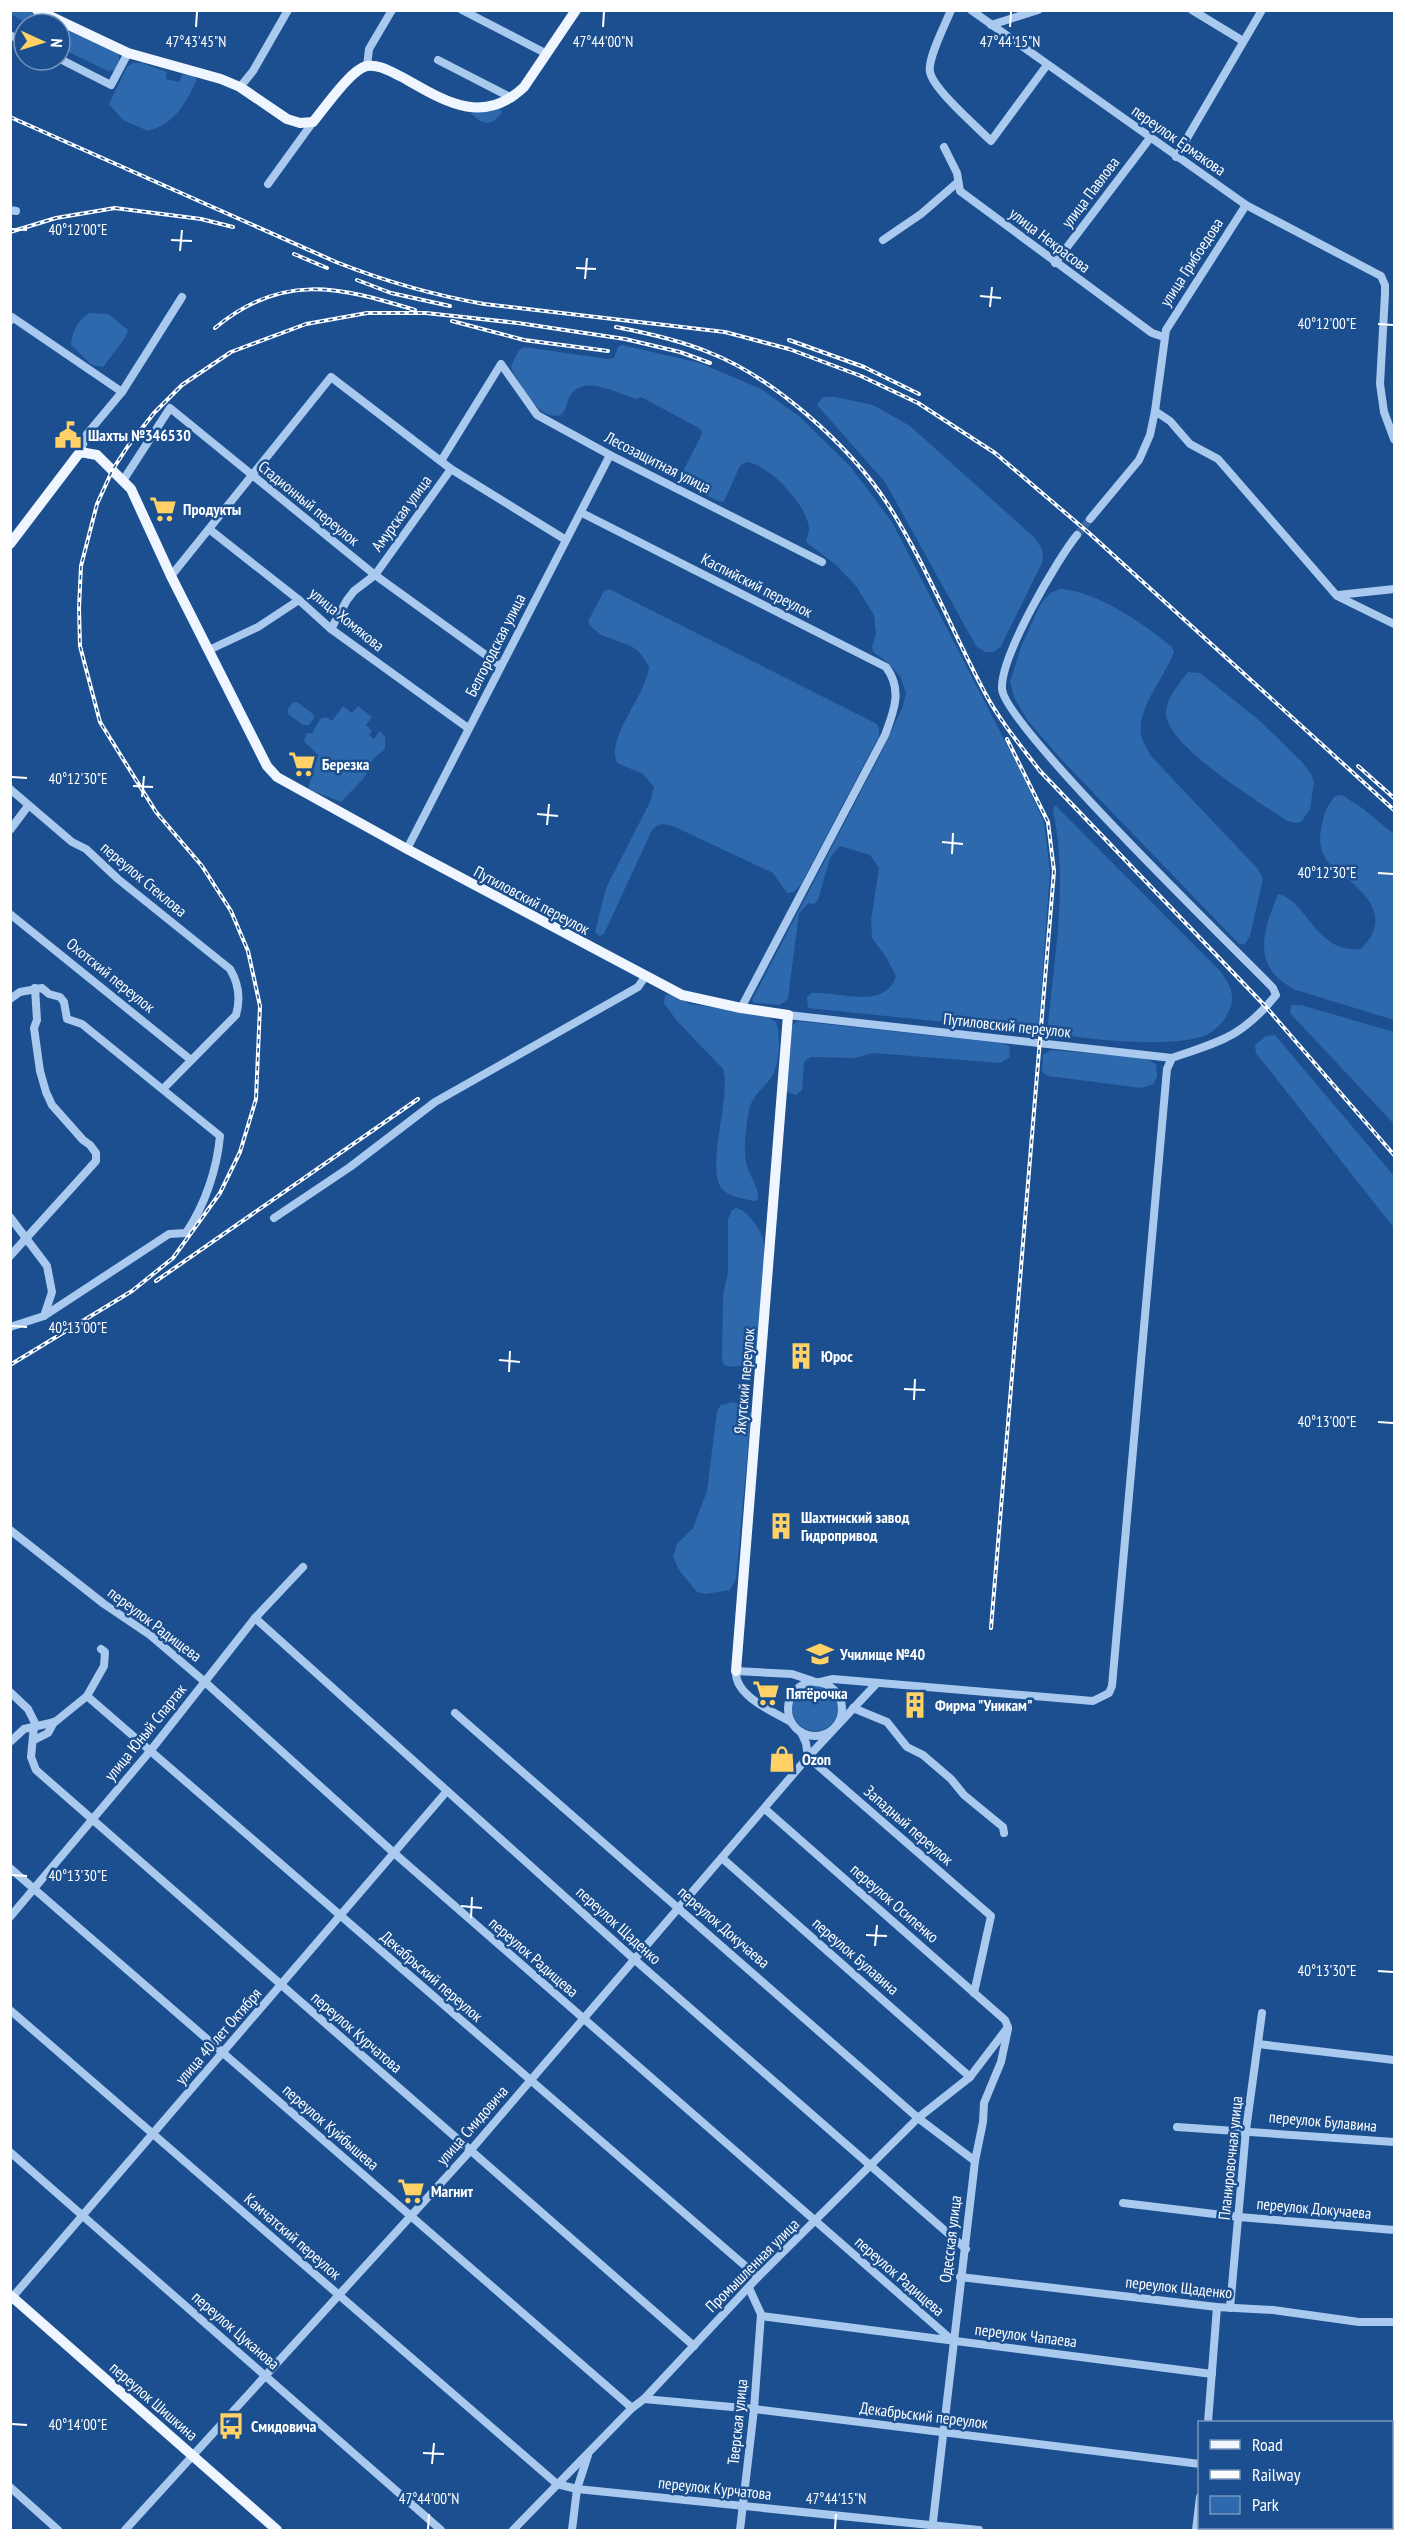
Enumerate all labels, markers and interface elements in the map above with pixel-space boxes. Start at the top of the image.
north arrow [12,12,72,72]
text: 47°43'45"N [166,32,226,51]
text: 47°44'00"N [573,32,633,51]
text: 47°44'15"N [980,32,1040,51]
text: N [47,38,67,48]
street label: переулок Ермакова [1128,100,1230,180]
street label: улица Павлова [1057,153,1123,231]
street label: улица Некрасова [1006,203,1094,277]
street label: улица Грибоедова [1155,214,1227,310]
text: 40°12'00"E [48,220,108,239]
text: 40°12'00"E [1297,314,1357,333]
public building icon: Шахты №346530 [53,420,83,450]
place label: Шахты №346530 [88,425,191,445]
street label: Лесозащитная улица [601,426,714,497]
street label: Стадионный переулок [254,456,364,550]
street label: Амурская улица [367,471,435,555]
supermarket icon: Продукты [148,494,178,524]
place label: Продукты [183,499,241,519]
street label: Каспийский переулок [698,548,817,622]
street label: улица Хомякова [305,583,389,655]
street label: Белгородская улица [460,590,530,700]
supermarket icon: Березка [287,749,317,779]
place label: Березка [322,754,370,774]
text: 40°12'30"E [48,769,108,788]
street label: переулок Стеклова [97,837,191,921]
street label: Путиловский переулок [471,861,594,939]
text: 40°12'30"E [1297,863,1357,882]
street label: Охотский переулок [63,933,160,1017]
street label: Путиловский переулок [942,1008,1073,1042]
text: 40°13'00"E [48,1318,108,1337]
street label: Якутский переулок [729,1326,759,1435]
building icon: Юрос [786,1341,816,1371]
place label: Юрос [821,1346,853,1366]
text: 40°13'00"E [1297,1412,1357,1431]
place label: Шахтинский завод Гидропривод [801,1507,910,1545]
building icon: Шахтинский завод Гидропривод [766,1511,796,1541]
street label: переулок Радищева [104,1582,206,1666]
school or university icon: Училище №40 [805,1639,835,1669]
place label: Училище №40 [839,1644,925,1664]
supermarket icon: Пятёрочка [751,1678,781,1708]
street label: улица Юный Спартак [100,1679,191,1784]
place label: Пятёрочка [786,1683,848,1703]
building icon: Фирма "Уникам" [900,1690,930,1720]
place label: Фирма "Уникам" [935,1695,1033,1715]
shop icon: Ozon [767,1744,797,1774]
place label: Ozon [802,1749,831,1769]
street label: Западный переулок [860,1781,958,1870]
street label: переулок Осипенко [847,1859,943,1947]
text: 40°13'30"E [48,1866,108,1885]
street label: переулок Щаденко [572,1882,666,1968]
street label: переулок Докучаева [674,1882,774,1972]
street label: переулок Радищева [485,1913,583,2001]
street label: переулок Булавина [809,1913,903,1999]
street label: Декабрьский переулок [377,1926,488,2026]
text: 40°13'30"E [1297,1961,1357,1980]
street label: улица 40 лет Октября [171,1984,265,2088]
street label: переулок Курчатова [307,1987,407,2077]
street label: переулок Куйбышева [279,2080,383,2174]
street label: улица Смидовича [432,2081,512,2169]
street label: Планировочная улица [1214,2095,1246,2221]
street label: переулок Булавина [1268,2106,1378,2136]
supermarket icon: Магнит [396,2176,426,2206]
place label: Магнит [431,2181,473,2201]
street label: Камчатский переулок [240,2188,346,2284]
street label: переулок Докучаева [1256,2193,1372,2223]
street label: Одесская улица [935,2194,965,2284]
street label: Промышленная улица [701,2214,803,2316]
street label: переулок Радищева [851,2232,949,2320]
street label: переулок Щаденко [1125,2271,1233,2303]
street label: переулок Цуканова [188,2287,284,2373]
street label: переулок Чапаева [974,2319,1078,2351]
street label: переулок Шишкина [106,2357,202,2445]
street label: Тверская улица [723,2378,751,2466]
street label: Декабрьский переулок [859,2397,990,2433]
bus stop icon: Смидовича [216,2411,246,2441]
text: 40°14'00"E [48,2415,108,2434]
place label: Смидовича [251,2416,317,2436]
legend [1198,2421,1393,2529]
text: Road [1252,2433,1283,2456]
text: Railway [1252,2463,1301,2486]
street label: переулок Курчатова [657,2472,773,2504]
text: 47°44'00"N [399,2489,459,2508]
text: 47°44'15"N [806,2489,866,2508]
text: Park [1252,2493,1279,2516]

